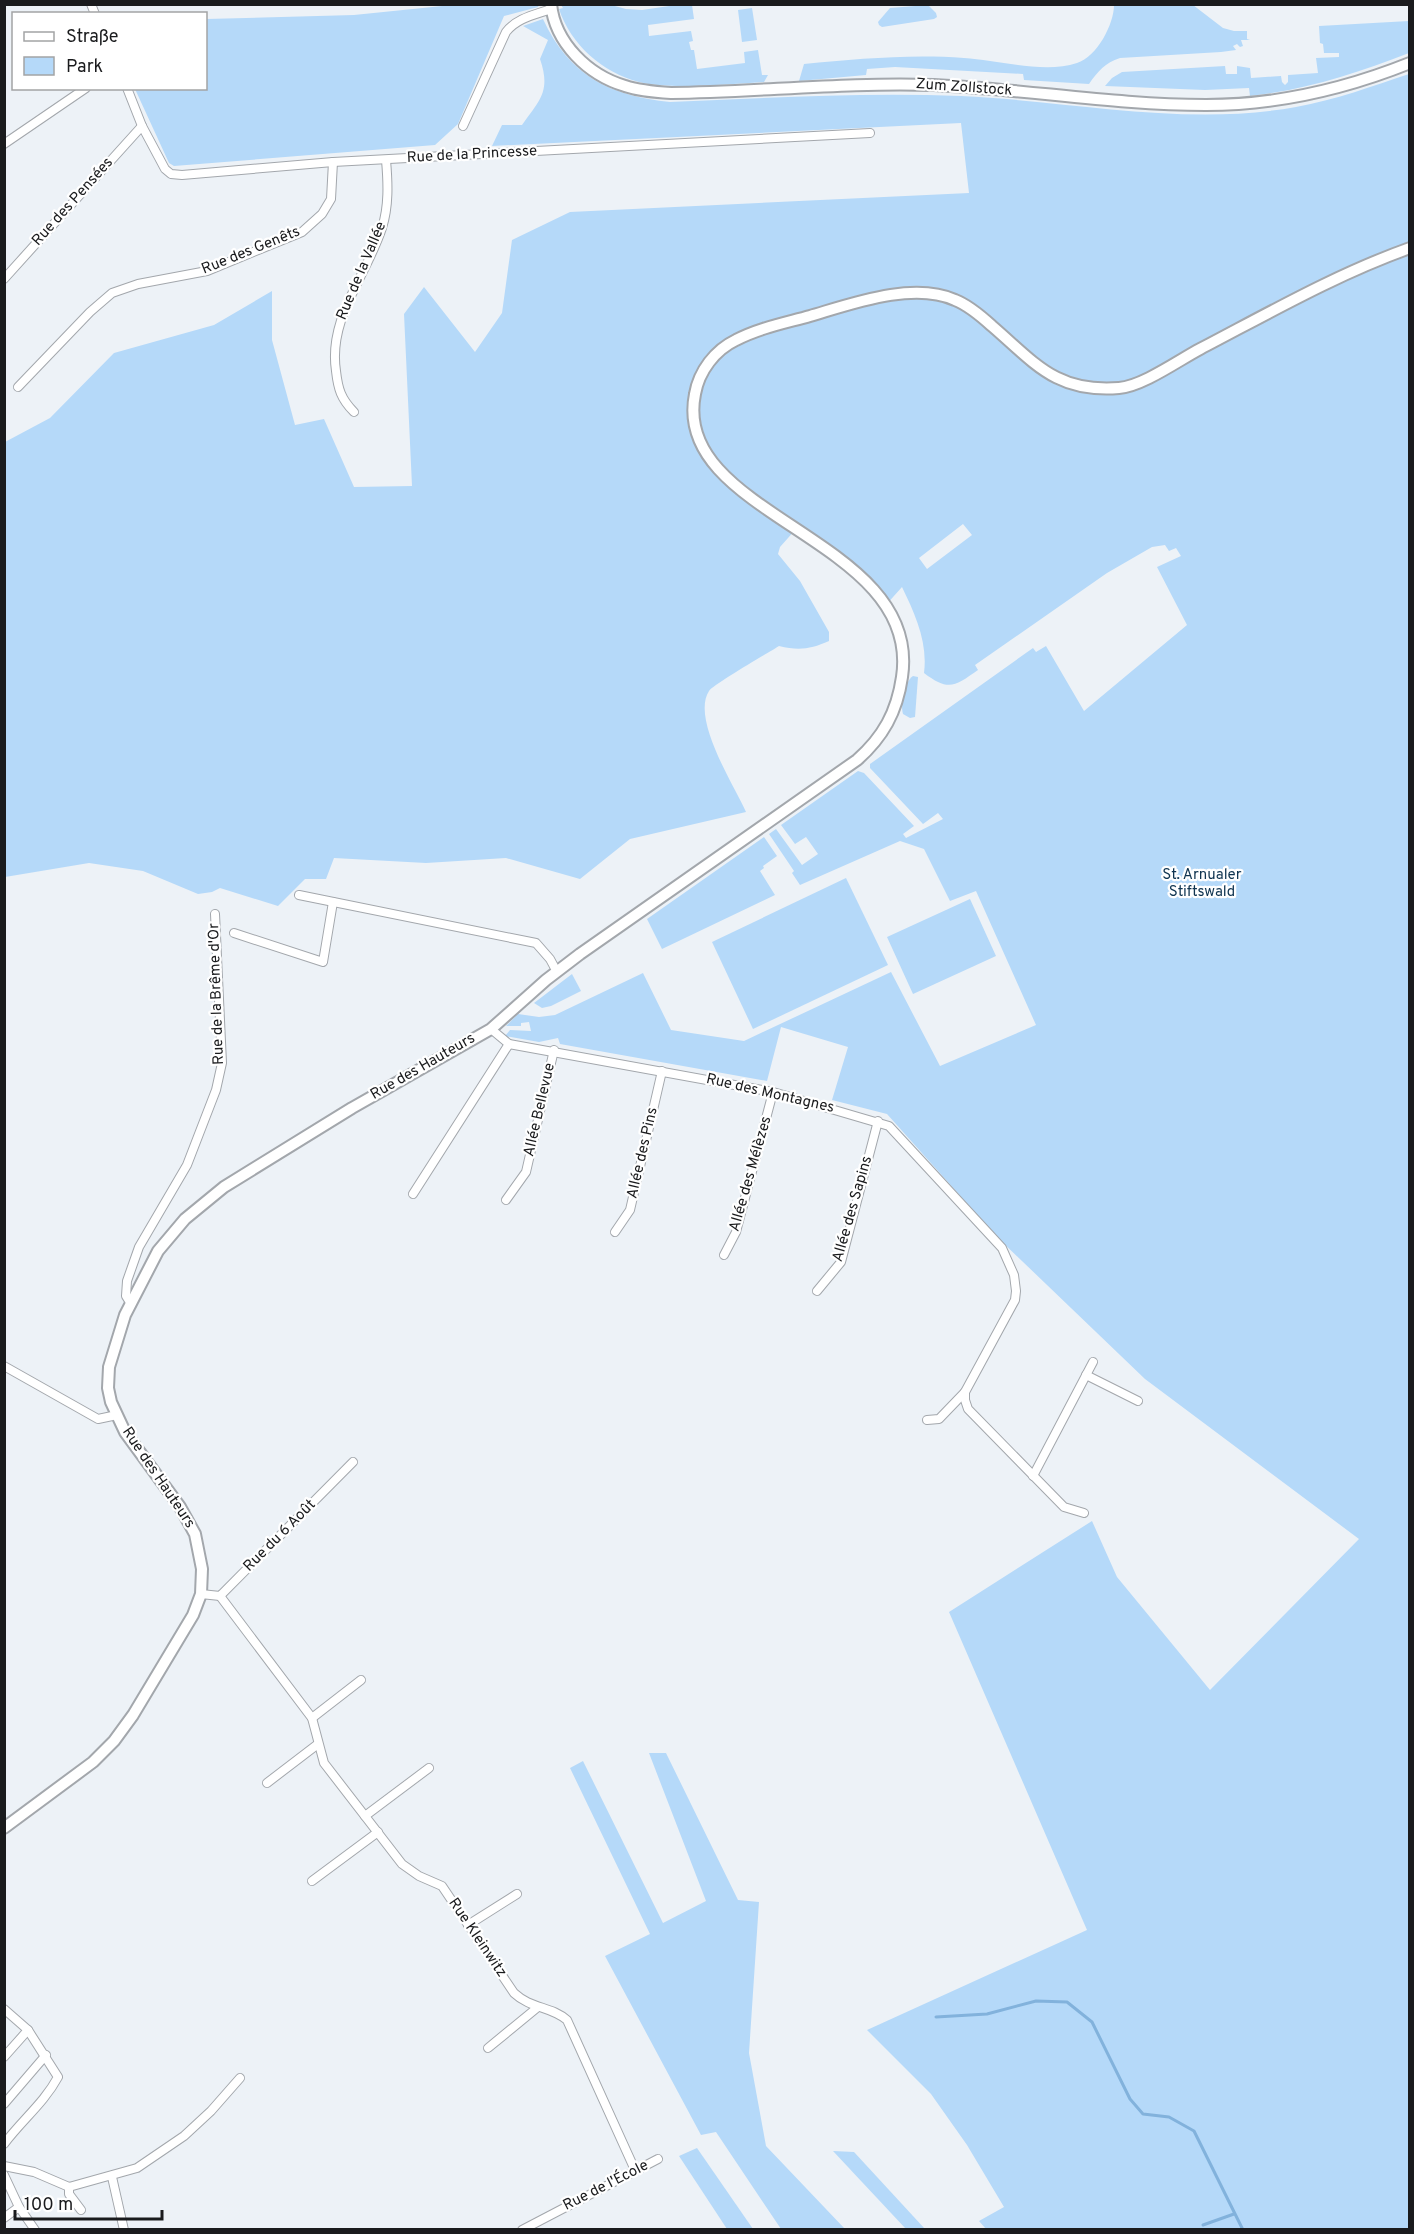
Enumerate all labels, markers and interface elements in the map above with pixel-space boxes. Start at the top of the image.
legend [12,12,207,90]
text: Straße [66,26,118,49]
text: Park [66,56,103,79]
street label: Zum Zollstock [915,75,1013,101]
street label: Rue de la Princesse [406,142,538,168]
street label: Rue des Pensées [28,154,118,250]
street label: Rue de la Vallée [333,219,391,323]
street label: Rue des Genêts [199,223,303,279]
park label: St. Arnualer Stiftswald [1162,866,1242,902]
street label: Rue de la Brême d'Or [205,923,229,1065]
street label: Rue des Hauteurs [367,1029,479,1105]
street label: Allée Bellevue [520,1061,560,1159]
street label: Rue des Montagnes [704,1070,836,1118]
street label: Allée des Pins [623,1105,663,1201]
street label: Allée des Mélèzes [725,1114,777,1234]
street label: Allée des Sapins [829,1154,877,1264]
street label: Rue des Hauteurs [117,1424,199,1532]
street label: Rue du 6 Août [240,1496,320,1576]
street label: Rue Kleinwitz [444,1895,510,1981]
street label: Rue de l'École [560,2155,652,2216]
scale bar [15,2183,162,2221]
text: 100 m [24,2194,73,2217]

